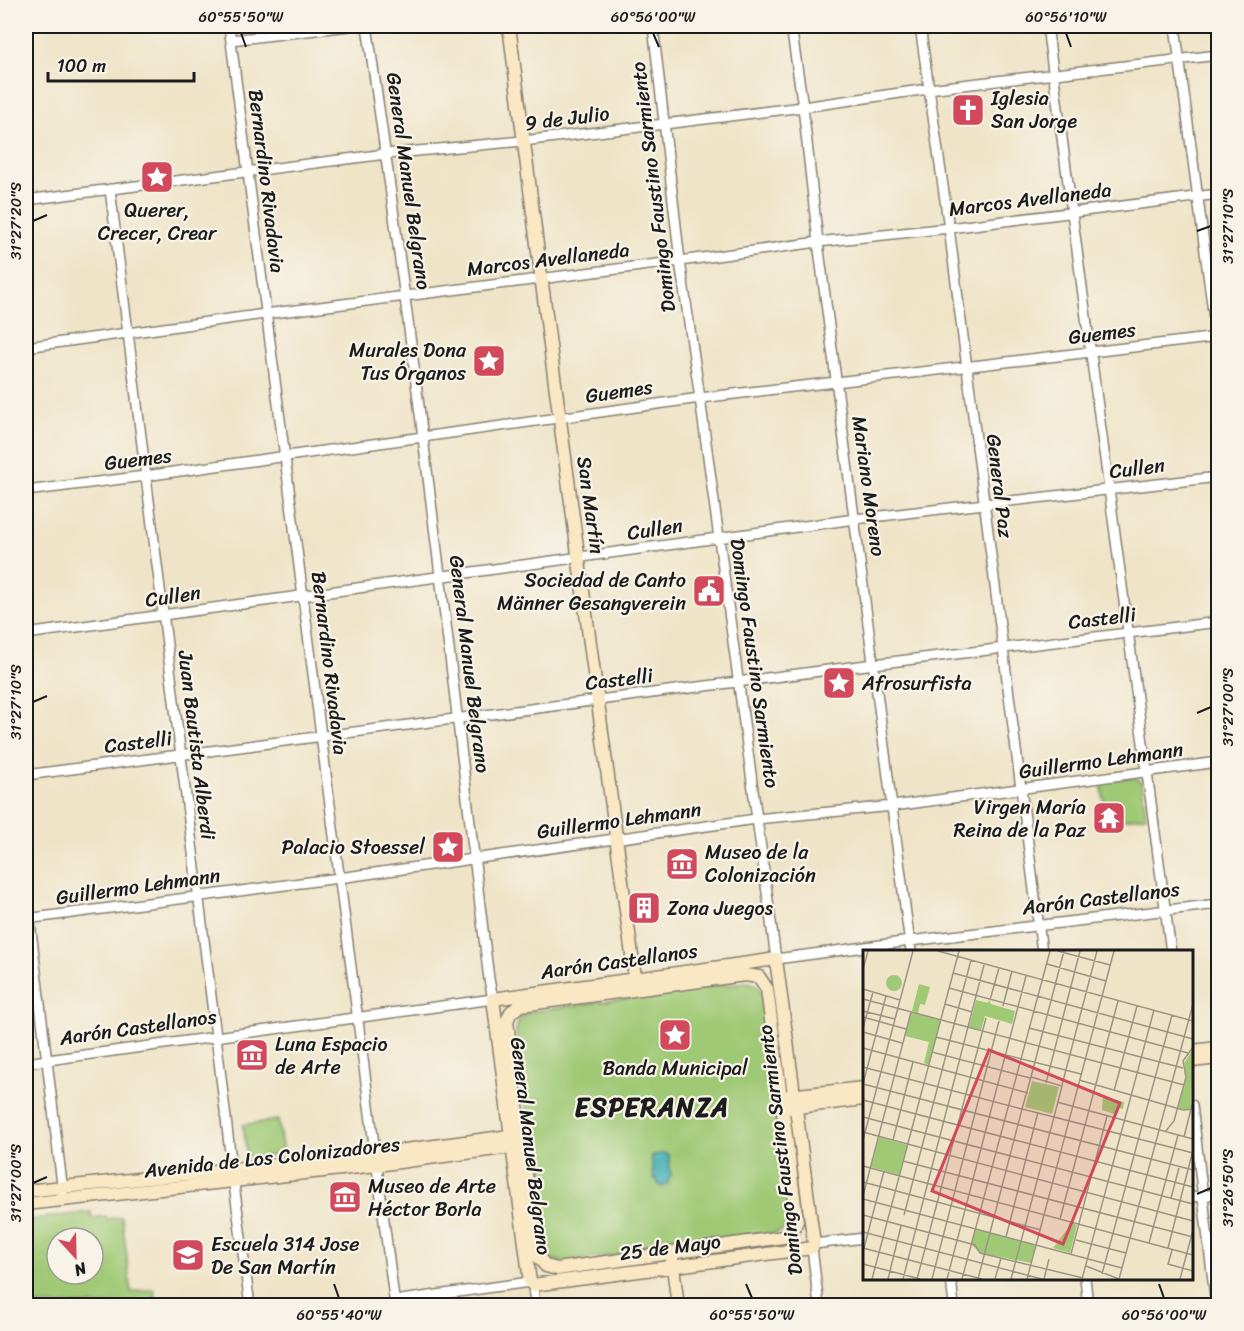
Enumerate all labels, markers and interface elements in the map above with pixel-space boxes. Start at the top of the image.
text: 60°55'50"W [199,4,284,30]
text: 60°56'00"W [611,4,696,30]
text: 60°56'10"W [1025,4,1107,30]
scale bar [48,45,194,83]
text: 100 m [57,50,106,82]
street label: Domingo Faustino Sarmiento [621,60,686,314]
street label: General Manuel Belgrano [376,70,441,292]
place label: Iglesia San Jorge [990,81,1077,139]
street label: Bernardino Rivadavia [238,87,295,275]
church icon: Iglesia San Jorge [950,92,986,128]
street label: 9 de Julio [523,96,611,141]
place icon: Querer, Crecer, Crear [139,159,175,195]
street label: Marcos Avellaneda [947,172,1113,227]
text: 31°27'20"S [3,182,29,260]
text: 31°27'10"S [1215,188,1241,264]
place label: Querer, Crecer, Crear [98,193,218,251]
street label: Marcos Avellaneda [465,232,631,287]
street label: Guemes [1066,312,1139,355]
place label: Murales Dona Tus Órganos [349,333,467,391]
place icon: Murales Dona Tus Órganos [471,343,507,379]
street label: Guemes [583,369,656,414]
street label: Mariano Moreno [841,414,896,559]
street label: General Paz [976,432,1023,541]
street label: Guemes [102,438,175,481]
street label: Cullen [1107,448,1167,489]
street label: San Martín [566,454,615,556]
street label: Cullen [625,508,685,551]
street label: Domingo Faustino Sarmiento [720,536,789,790]
street label: General Manuel Belgrano [439,553,500,775]
place label: Sociedad de Canto Männer Gesangverein [497,563,686,621]
street label: Bernardino Rivadavia [301,569,358,757]
public building icon: Sociedad de Canto Männer Gesangverein [691,573,727,609]
street label: Cullen [143,575,203,618]
street label: Castelli [1066,597,1138,640]
street label: Juan Bautista Alberdi [167,648,226,843]
street label: Castelli [583,658,655,701]
text: 31°27'10"S [3,664,29,740]
place icon: Afrosurfista [821,665,857,701]
place label: Afrosurfista [861,666,972,701]
text: 31°27'00"S [1215,667,1241,746]
street label: Castelli [102,721,174,764]
street label: Guillermo Lehmann [1017,732,1186,789]
place label: Virgen María Reina de la Paz [953,790,1086,848]
street label: Guillermo Lehmann [535,792,704,849]
temple icon: Virgen María Reina de la Paz [1091,800,1127,836]
place icon: Palacio Stoessel [430,829,466,865]
place label: Palacio Stoessel [281,830,425,865]
place label: Museo de la Colonización [705,835,816,893]
museum icon: Museo de la Colonización [664,846,700,882]
street label: Guillermo Lehmann [54,858,223,915]
street label: Aarón Castellanos [1019,871,1182,926]
building icon: Zona Juegos [626,890,662,926]
place label: Zona Juegos [667,891,774,926]
street label: Aarón Castellanos [537,933,701,990]
inset map [863,950,1193,1280]
street label: Aarón Castellanos [56,999,220,1056]
place icon: Banda Municipal [657,1017,693,1053]
street label: Domingo Faustino Sarmiento [748,1023,813,1277]
place label: Luna Espacio de Arte [275,1027,388,1085]
street label: General Manuel Belgrano [500,1035,561,1257]
museum icon: Luna Espacio de Arte [234,1037,270,1073]
place label: Banda Municipal [602,1051,748,1086]
district label: ESPERANZA [575,1084,729,1130]
street label: Avenida de Los Colonizadores [141,1127,403,1188]
text: 31°27'00"S [3,1143,29,1222]
text: 31°26'50"S [1215,1148,1241,1227]
place label: Museo de Arte Héctor Borla [368,1169,496,1227]
museum icon: Museo de Arte Héctor Borla [327,1179,363,1215]
street label: 25 de Mayo [617,1224,723,1271]
north arrow [45,1226,105,1286]
place label: Escuela 314 Jose De San Martín [211,1227,360,1285]
school or university icon: Escuela 314 Jose De San Martín [170,1237,206,1273]
text: N [69,1254,92,1285]
text: 60°55'40"W [297,1302,382,1328]
text: 60°55'50"W [710,1302,795,1328]
text: 60°56'00"W [1122,1302,1207,1328]

